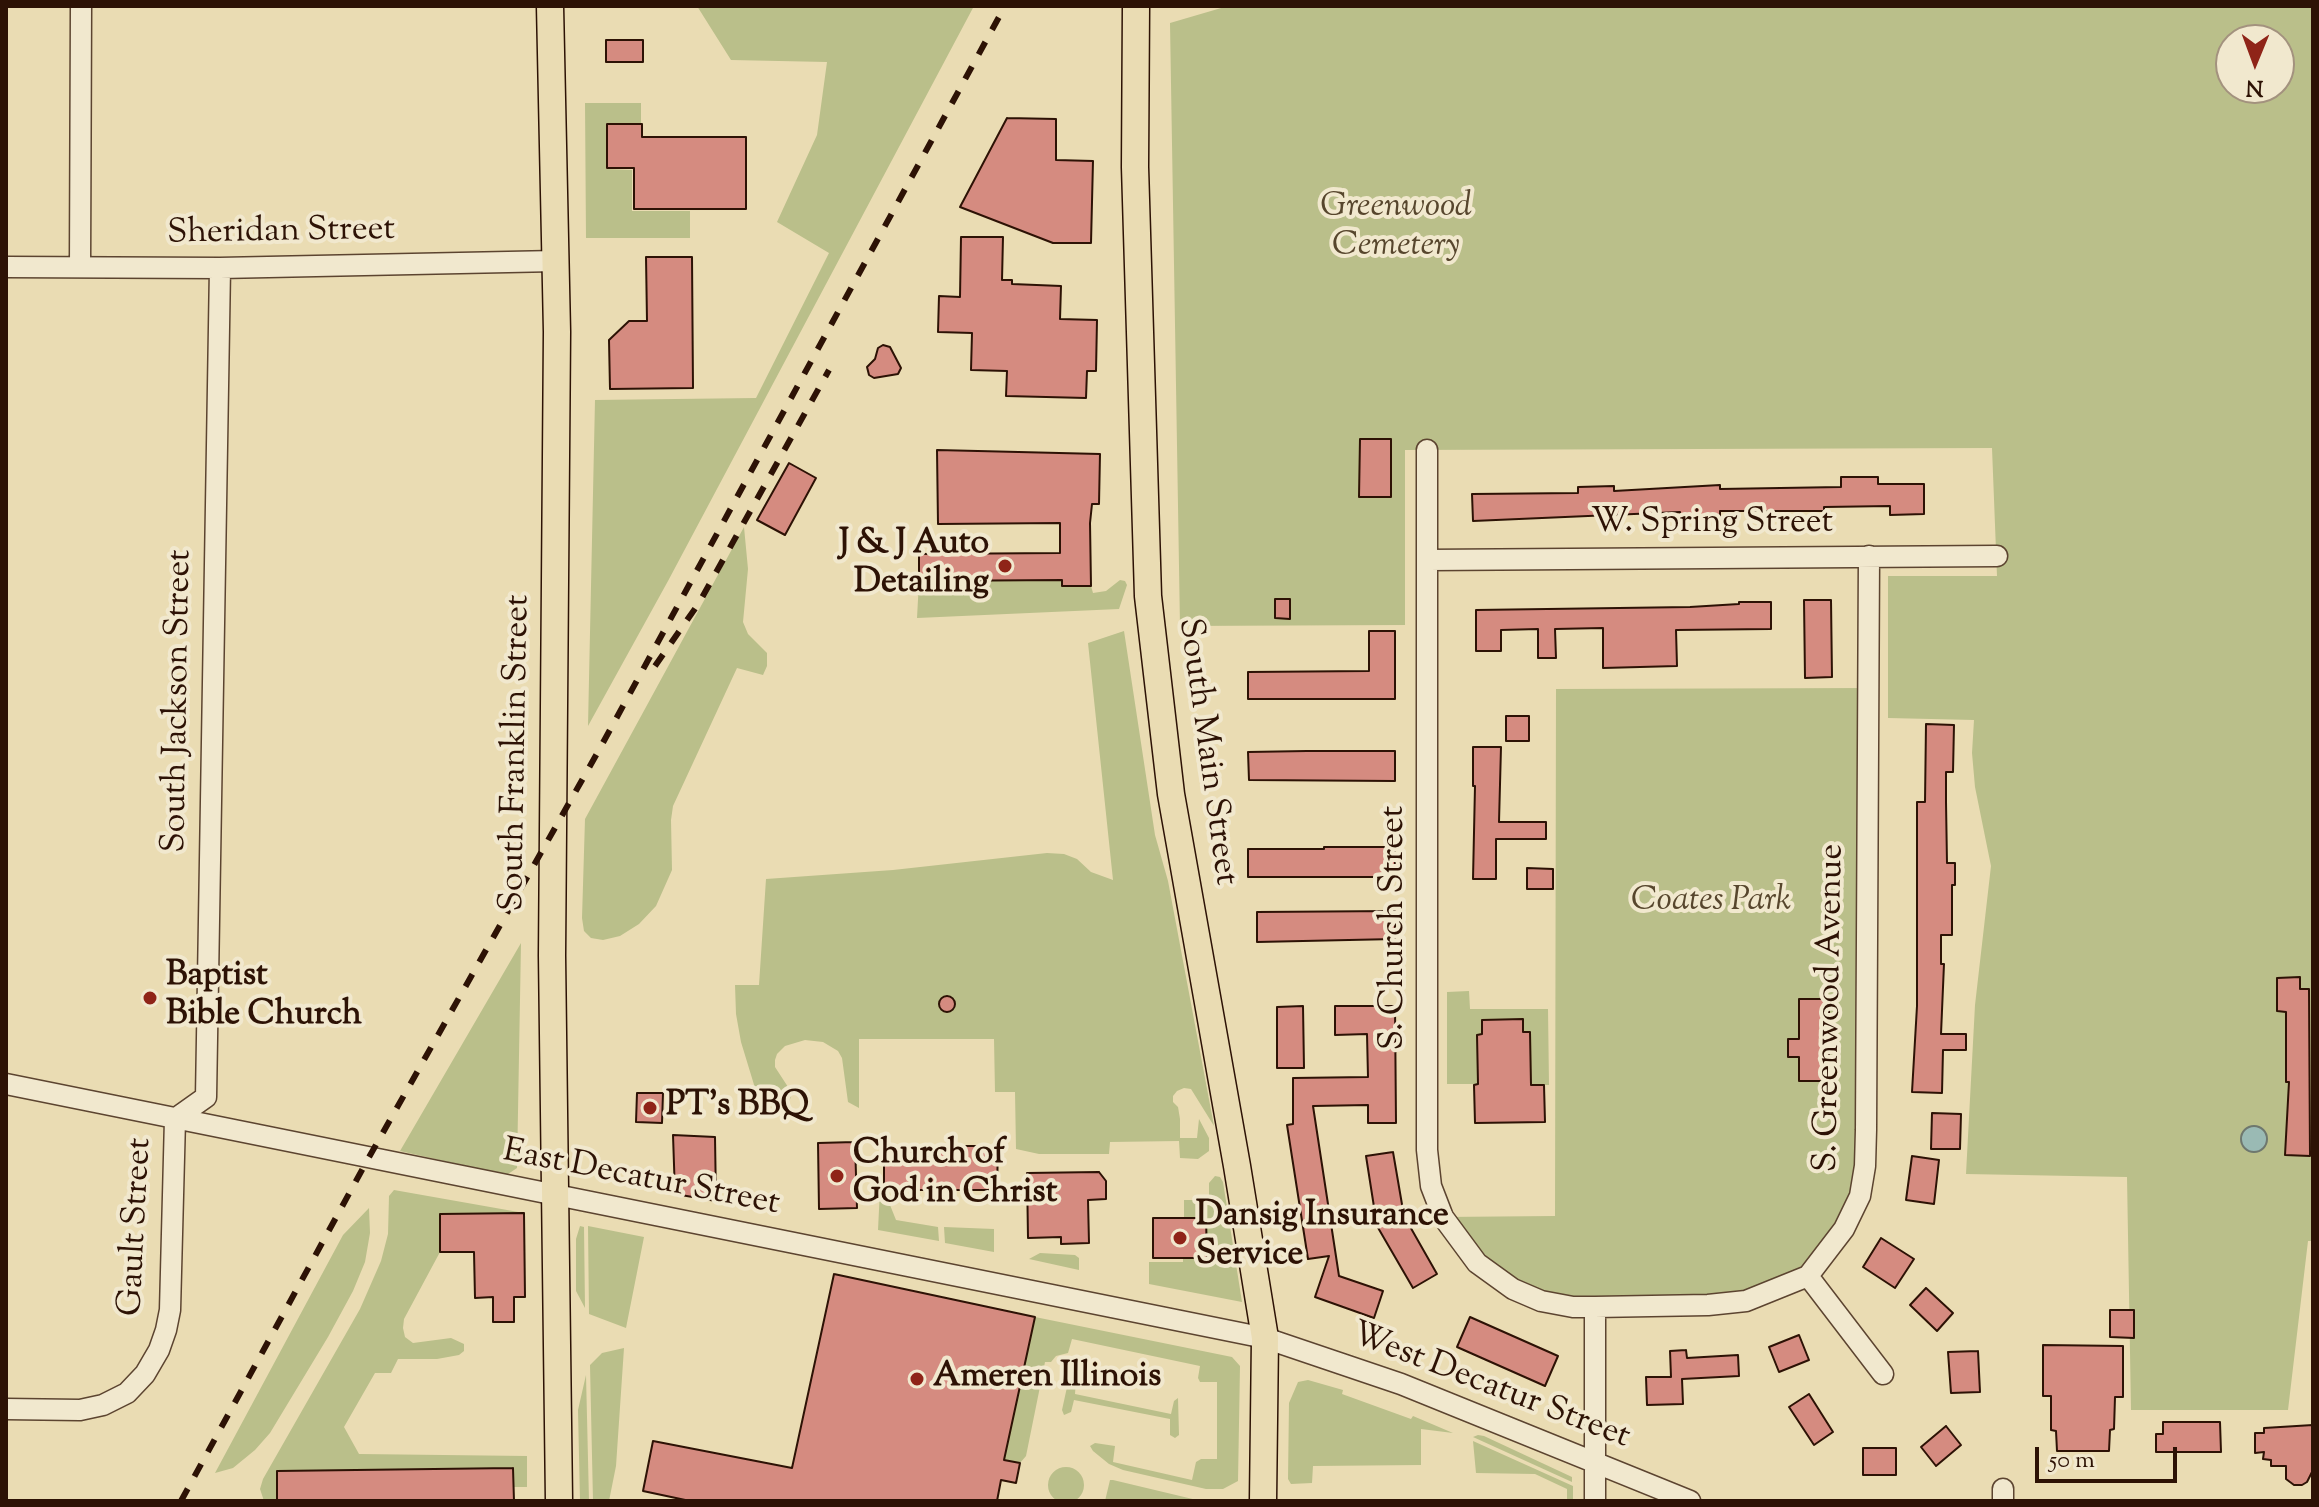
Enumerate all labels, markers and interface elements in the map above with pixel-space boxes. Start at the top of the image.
north arrow [2215,24,2295,104]
text: N [2246,70,2264,102]
park label: Greenwood Cemetery [1320,189,1472,268]
street label: Sheridan Street [167,212,395,256]
street label: W. Spring Street [1591,505,1833,545]
place label: J & J Auto Detailing [839,526,989,606]
street label: South Jackson Street [157,549,203,853]
marker: J & J Auto Detailing [996,557,1014,575]
street label: South Franklin Street [495,594,541,912]
street label: South Main Street [1166,616,1244,888]
street label: S. Church Street [1376,806,1416,1050]
street label: S. Greenwood Avenue [1809,844,1855,1172]
park label: Coates Park [1631,883,1791,923]
place label: Baptist Bible Church [166,958,362,1038]
marker: Baptist Bible Church [141,989,159,1007]
place label: PT's BBQ [666,1088,809,1128]
marker: PT's BBQ [641,1099,659,1117]
street label: East Decatur Street [499,1133,783,1227]
place label: Church of God in Christ [853,1136,1057,1216]
street label: Gault Street [113,1137,163,1317]
marker: Church of God in Christ [828,1167,846,1185]
place label: Dansig Insurance Service [1196,1198,1449,1278]
marker: Dansig Insurance Service [1171,1229,1189,1247]
street label: West Decatur Street [1345,1316,1635,1460]
place label: Ameren Illinois [933,1359,1161,1399]
marker: Ameren Illinois [908,1370,926,1388]
scale bar [2039,1431,2181,1481]
text: 50 m [2049,1444,2095,1478]

